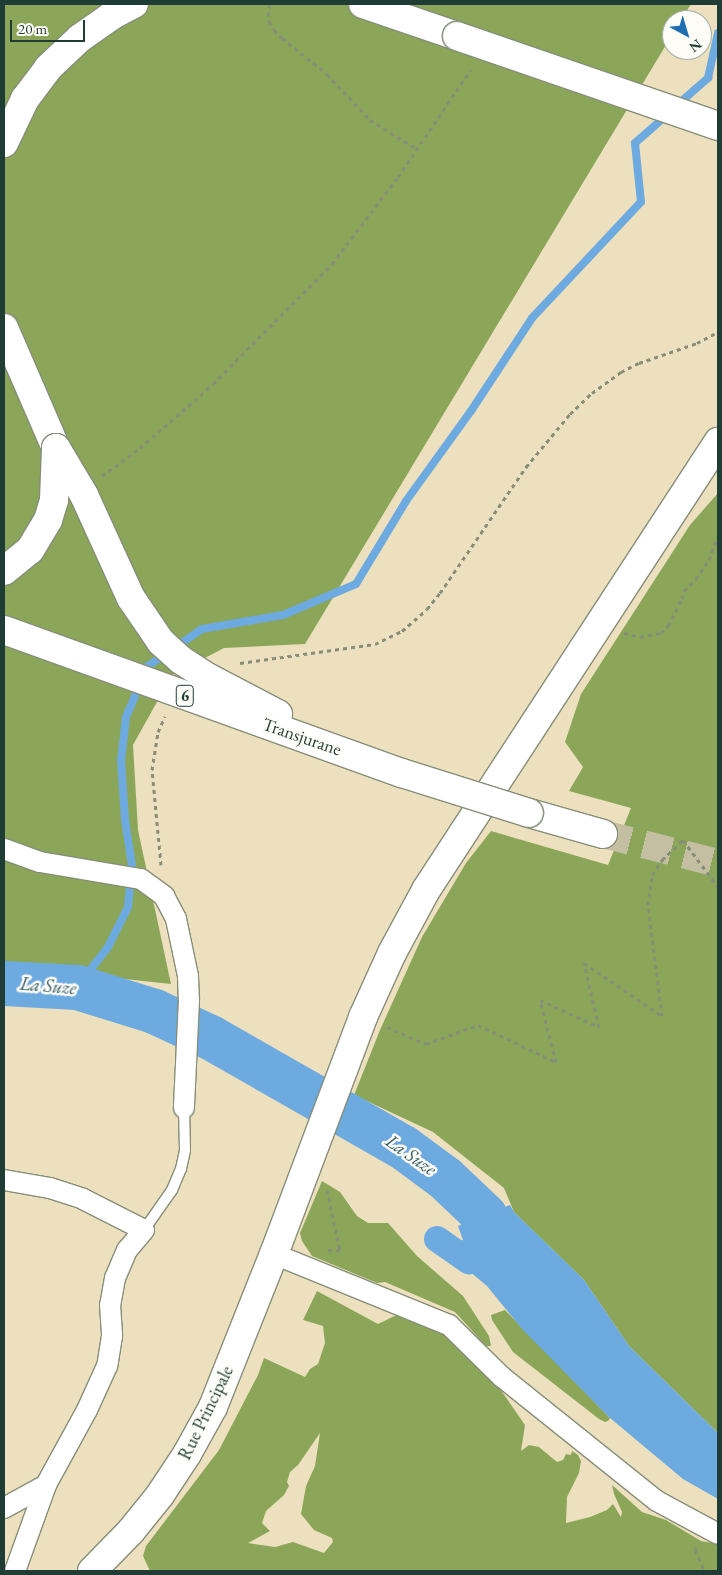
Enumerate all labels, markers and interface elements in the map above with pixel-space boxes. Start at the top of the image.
scale bar [12,10,88,42]
north arrow [662,10,712,60]
text: 20 m [18,19,47,38]
text: N [686,35,706,56]
road number: 6 [175,682,195,709]
street label: Transjurane [260,713,344,761]
water label: La Suze [19,972,77,1000]
water label: La Suze [381,1129,441,1181]
street label: Rue Principale [174,1362,238,1464]

